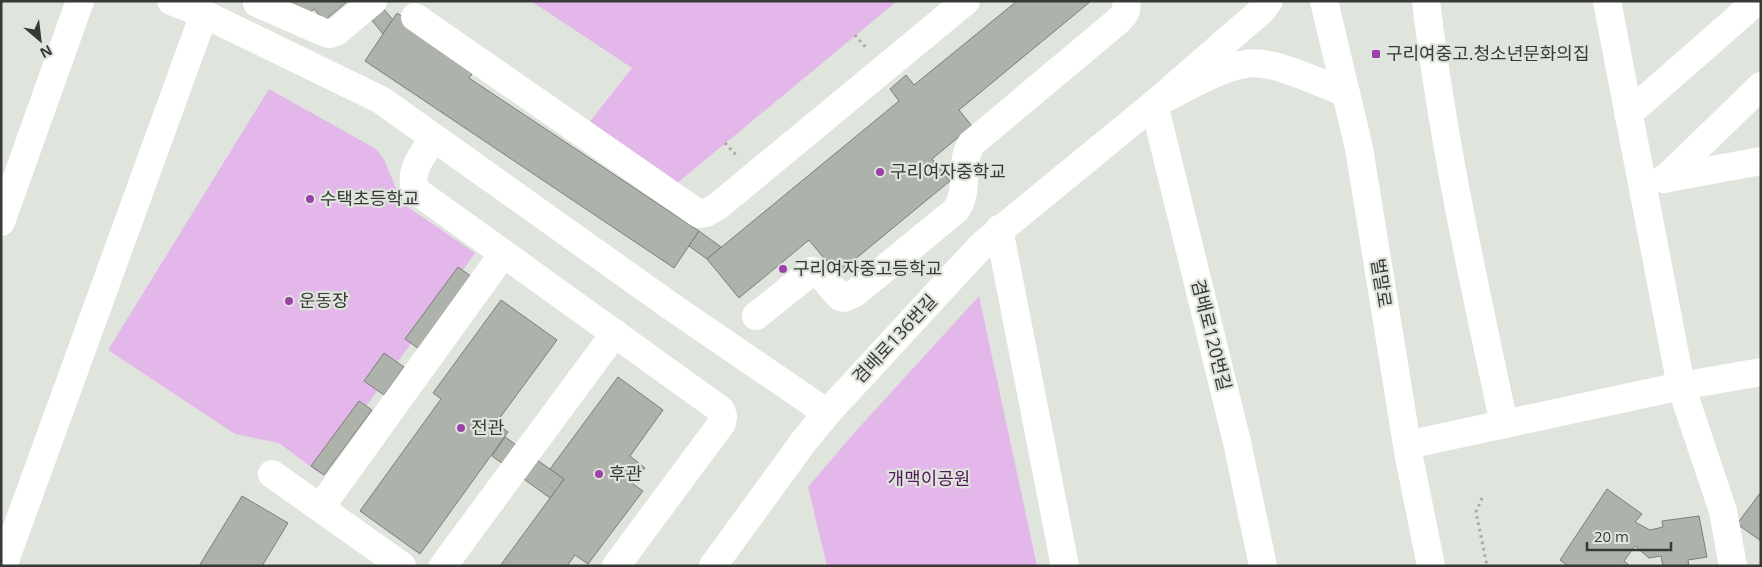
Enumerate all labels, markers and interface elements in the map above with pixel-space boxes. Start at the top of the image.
north arrow [15,15,65,65]
text: N [37,41,56,63]
place label: 구리여중고.청소년문화의집 [1386,41,1589,65]
marker: 구리여중고.청소년문화의집 [1370,48,1382,60]
place label: 구리여자중학교 [890,159,1006,183]
marker: 구리여자중학교 [874,166,886,178]
place label: 수택초등학교 [320,186,419,210]
marker: 수택초등학교 [304,193,316,205]
place label: 구리여자중고등학교 [793,256,942,280]
street label: 벌말로 [1366,256,1398,309]
marker: 구리여자중고등학교 [777,263,789,275]
street label: 겸배로120번길 [1187,277,1237,393]
place label: 운동장 [299,288,349,312]
street label: 겸배로136번길 [847,289,942,388]
marker: 운동장 [283,295,295,307]
place label: 전관 [471,415,505,439]
marker: 전관 [455,422,467,434]
place label: 후관 [609,461,643,485]
park label: 개맥이공원 [888,466,970,490]
marker: 후관 [593,468,605,480]
scale bar [1587,520,1671,552]
text: 20 m [1594,526,1629,546]

